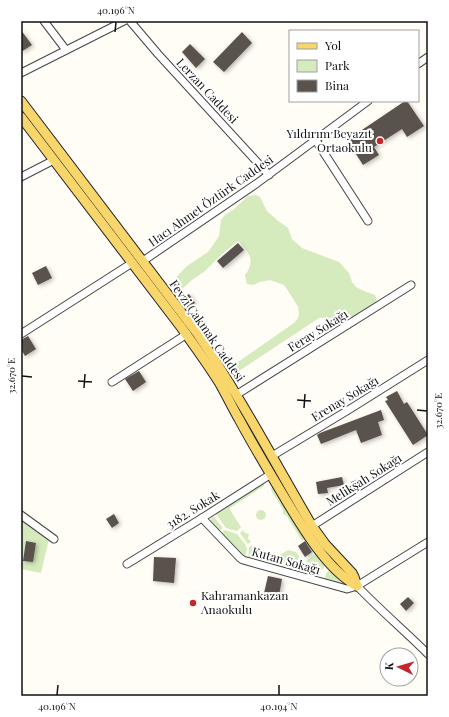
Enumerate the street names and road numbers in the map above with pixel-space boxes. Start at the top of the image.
street label: Lerzan Caddesi [173,54,242,127]
street label: Hacı Ahmet Öztürk Caddesi [145,151,276,249]
street label: Fevzi Çakmak Caddesi [167,276,249,385]
street label: Feray Sokağı [284,305,351,355]
street label: Erenay Sokağı [308,372,381,424]
street label: Melikşah Sokağı [323,449,405,509]
street label: 3182. Sokak [163,486,222,532]
street label: Kutan Sokağı [250,543,323,578]

